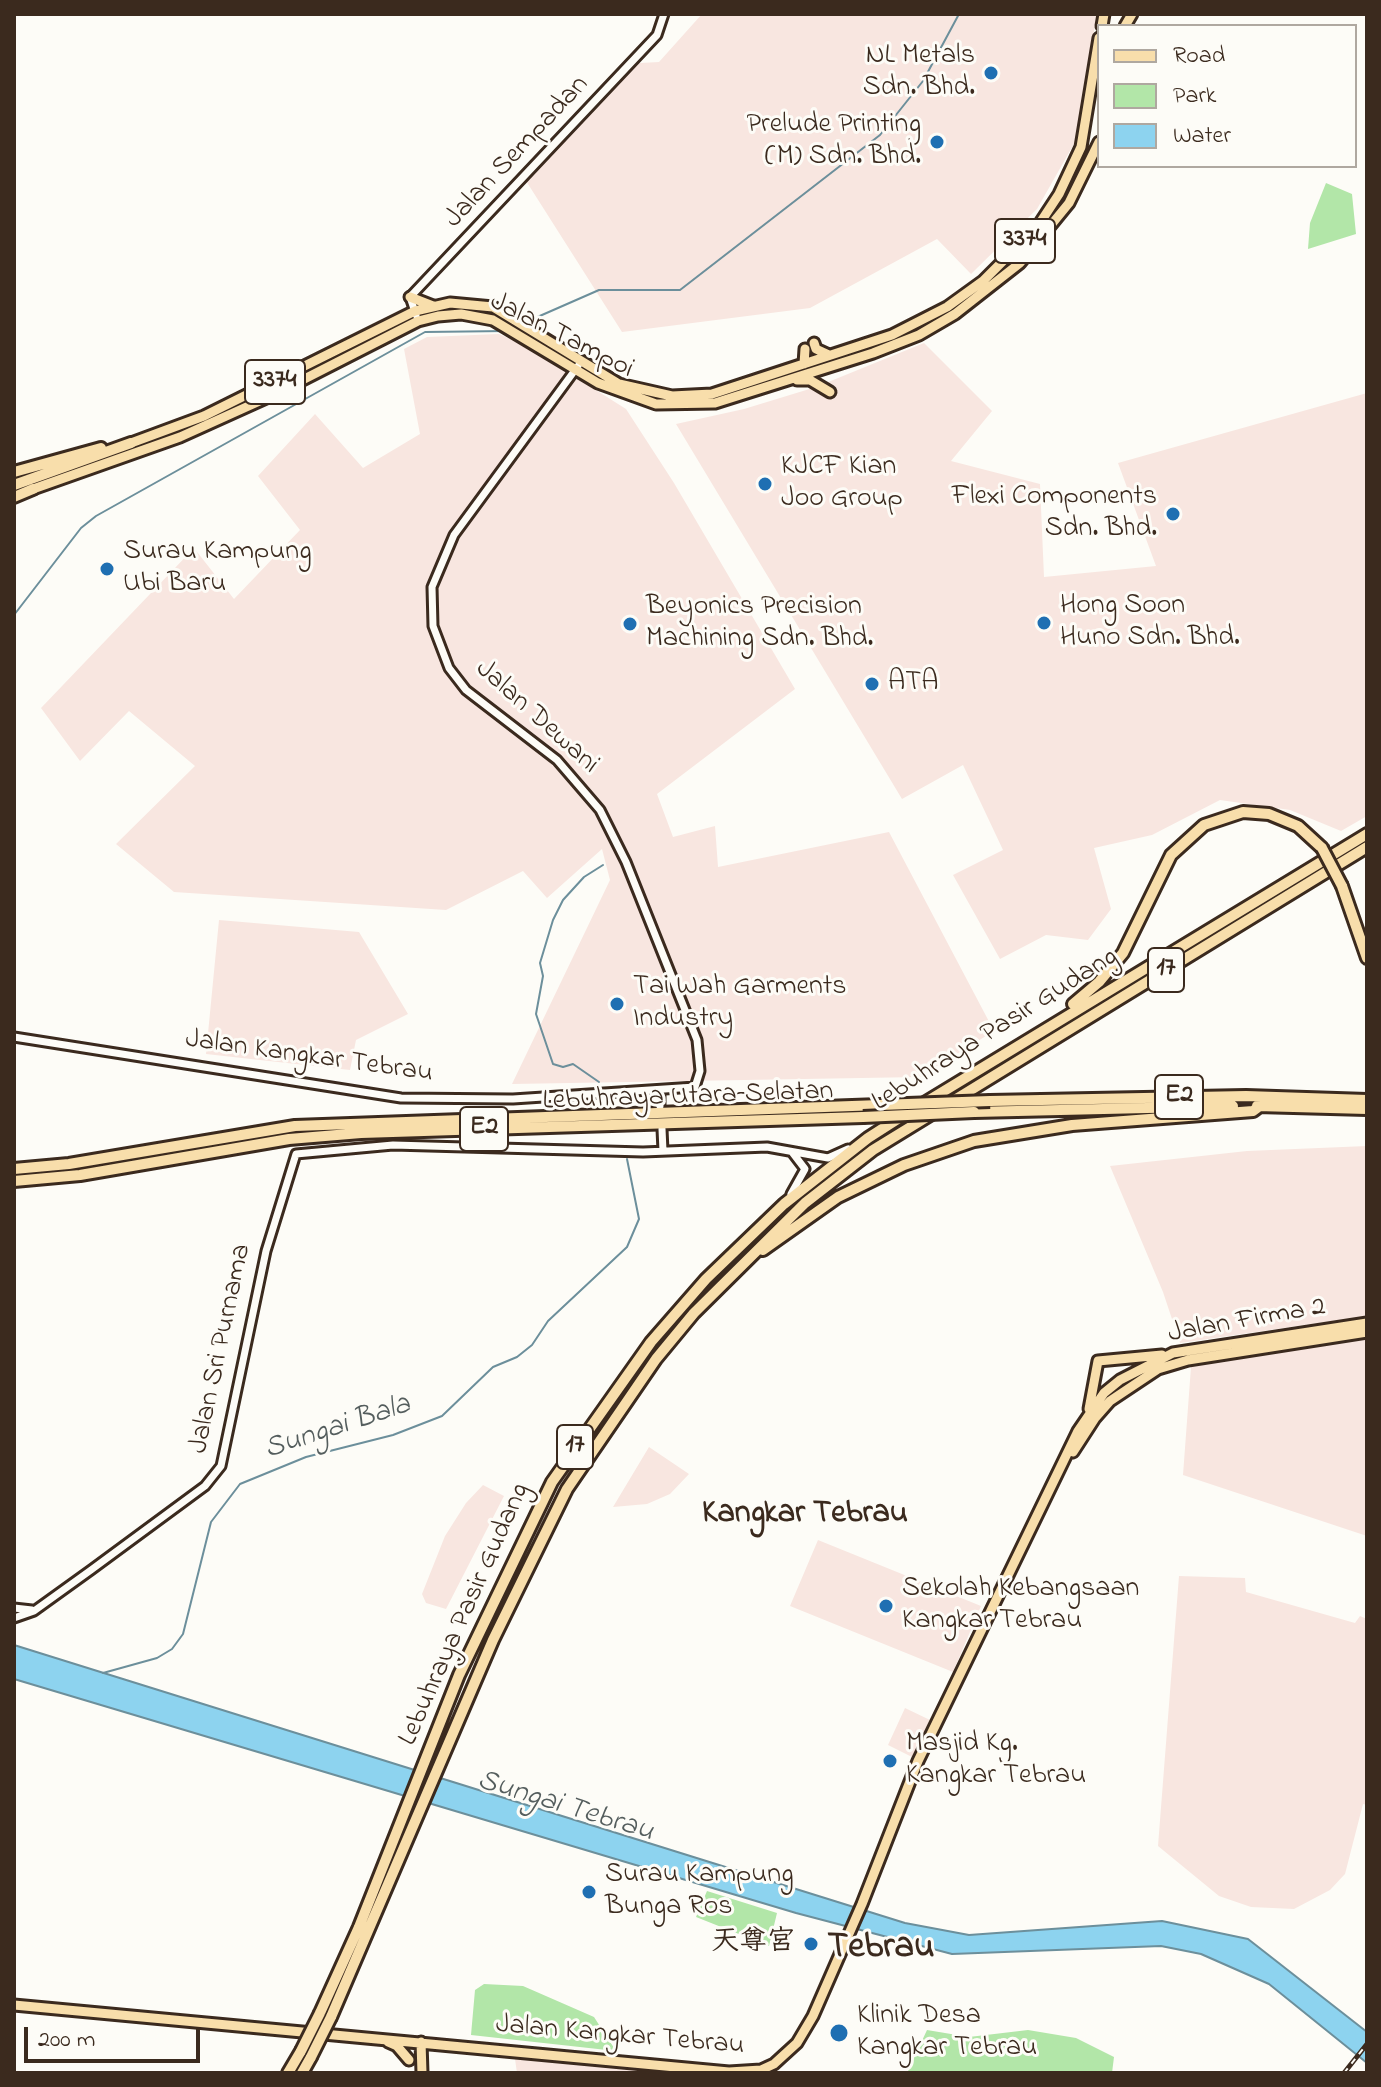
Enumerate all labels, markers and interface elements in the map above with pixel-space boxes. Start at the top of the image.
legend [1097,24,1357,168]
text: Road [1173,39,1225,74]
place label: NL Metals Sdn. Bhd. [863,40,975,106]
marker: NL Metals Sdn. Bhd. [982,64,1000,82]
street label: Jalan Sempadan [439,70,597,236]
text: Park [1173,79,1216,114]
place label: Prelude Printing (M) Sdn. Bhd. [746,109,921,175]
text: Water [1173,119,1231,154]
marker: Prelude Printing (M) Sdn. Bhd. [928,133,946,151]
road number: 3374 [995,219,1055,263]
street label: Jalan Tampoi [483,286,639,388]
road number: 3374 [245,360,305,404]
place label: KJCF Kian Joo Group [781,451,903,517]
marker: KJCF Kian Joo Group [756,475,774,493]
place label: Flexi Components Sdn. Bhd. [952,481,1157,547]
marker: Flexi Components Sdn. Bhd. [1164,505,1182,523]
place label: Surau Kampung Ubi Baru [123,536,312,602]
marker: Surau Kampung Ubi Baru [98,560,116,578]
place label: Hong Soon Huno Sdn. Bhd. [1060,590,1240,656]
place label: Beyonics Precision Machining Sdn. Bhd. [646,591,873,657]
marker: Hong Soon Huno Sdn. Bhd. [1035,614,1053,632]
marker: Beyonics Precision Machining Sdn. Bhd. [621,615,639,633]
street label: Jalan Dewani [467,654,605,782]
place label: ATA [888,667,939,701]
marker: ATA [863,675,881,693]
street label: Lebuhraya Pasir Gudang [867,942,1125,1120]
road number: 17 [1148,948,1184,992]
place label: Tai Wah Garments Industry [633,971,846,1037]
marker: Tai Wah Garments Industry [608,995,626,1013]
street label: Jalan Kangkar Tebrau [183,1024,435,1092]
road number: E2 [1155,1075,1203,1119]
street label: Lebuhraya Utara–Selatan [542,1076,834,1120]
road number: E2 [460,1107,508,1151]
street label: Jalan Sri Purnama [183,1241,261,1457]
street label: Jalan Firma 2 [1166,1292,1328,1352]
water label: Sungai Bala [260,1388,416,1470]
road number: 17 [557,1425,593,1469]
street label: Lebuhraya Pasir Gudang [393,1479,539,1751]
district label: Kangkar Tebrau [702,1497,908,1535]
place label: Sekolah Kebangsaan Kangkar Tebrau [902,1573,1139,1639]
marker: Sekolah Kebangsaan Kangkar Tebrau [877,1597,895,1615]
place label: Masjid Kg. Kangkar Tebrau [906,1728,1086,1794]
marker: Masjid Kg. Kangkar Tebrau [881,1752,899,1770]
water label: Sungai Tebrau [472,1764,658,1852]
place label: Surau Kampung Bunga Ros [605,1859,794,1925]
marker: Surau Kampung Bunga Ros [580,1883,598,1901]
place label: 天尊宫 [711,1927,795,1961]
district label: Tebrau [828,1928,934,1972]
marker: 天尊宫 [802,1935,820,1953]
place label: Klinik Desa Kangkar Tebrau [857,2000,1037,2066]
street label: Jalan Kangkar Tebrau [494,2009,746,2065]
scale bar [28,2011,204,2061]
marker: Klinik Desa Kangkar Tebrau [828,2022,850,2044]
text: 200 m [38,2023,95,2058]

